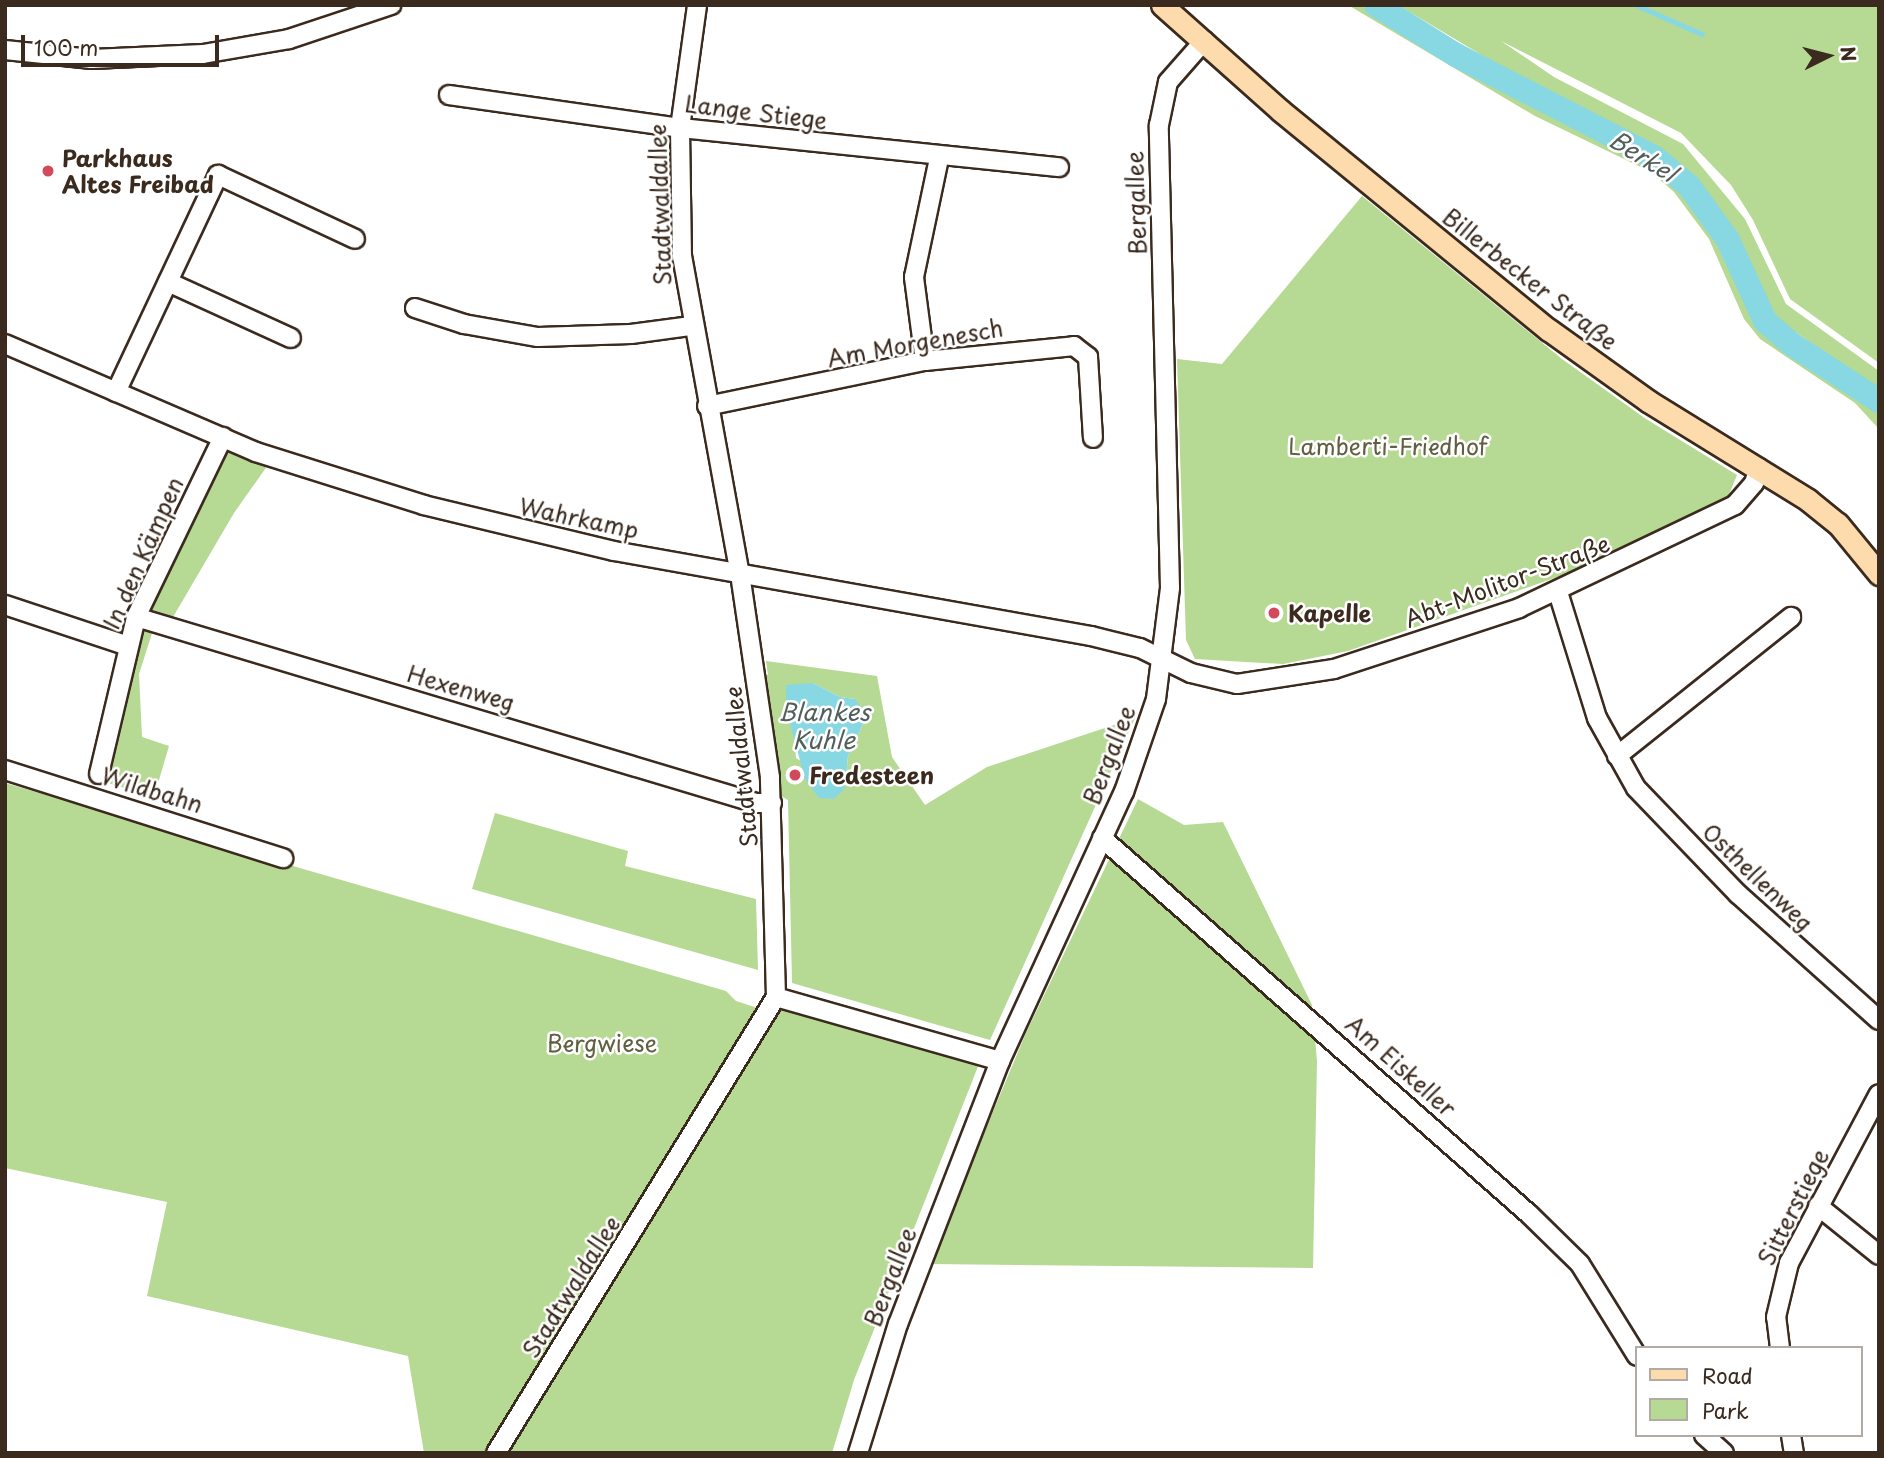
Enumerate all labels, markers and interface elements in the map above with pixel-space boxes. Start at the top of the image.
scale bar [24,21,222,65]
north arrow [1793,21,1863,91]
text: 100 m [34,31,98,63]
text: N [1834,45,1864,63]
street label: Lange Stiege [683,90,829,134]
street label: Stadtwaldallee [643,124,677,286]
water label: Berkel [1604,124,1682,188]
place label: Parkhaus Altes Freibad [62,144,214,198]
street label: Bergallee [1120,151,1152,255]
marker: Parkhaus Altes Freibad [40,163,56,179]
street label: Billerbecker Straße [1437,202,1623,356]
street label: Am Morgenesch [825,314,1005,372]
park label: Lamberti-Friedhof [1288,432,1488,460]
street label: In den Kämpen [97,472,189,634]
street label: Wahrkamp [517,492,641,544]
street label: Abt-Molitor-Straße [1401,529,1613,633]
place label: Kapelle [1288,599,1371,627]
marker: Kapelle [1266,605,1282,621]
street label: Hexenweg [404,659,518,717]
street label: Stadtwaldallee [719,685,763,849]
water label: Blankes Kuhle [778,698,870,754]
street label: Bergallee [1077,701,1141,809]
place label: Fredesteen [809,761,934,789]
street label: Wildbahn [98,762,206,818]
marker: Fredesteen [787,767,803,783]
street label: Osthellenweg [1697,817,1819,937]
street label: Am Eiskeller [1341,1010,1461,1122]
park label: Bergwiese [547,1029,657,1057]
street label: Sitterstiege [1752,1144,1834,1270]
street label: Stadtwaldallee [516,1211,626,1363]
street label: Bergallee [858,1223,922,1331]
legend [1636,1346,1863,1437]
text: Road [1702,1359,1753,1391]
text: Park [1702,1394,1749,1426]

